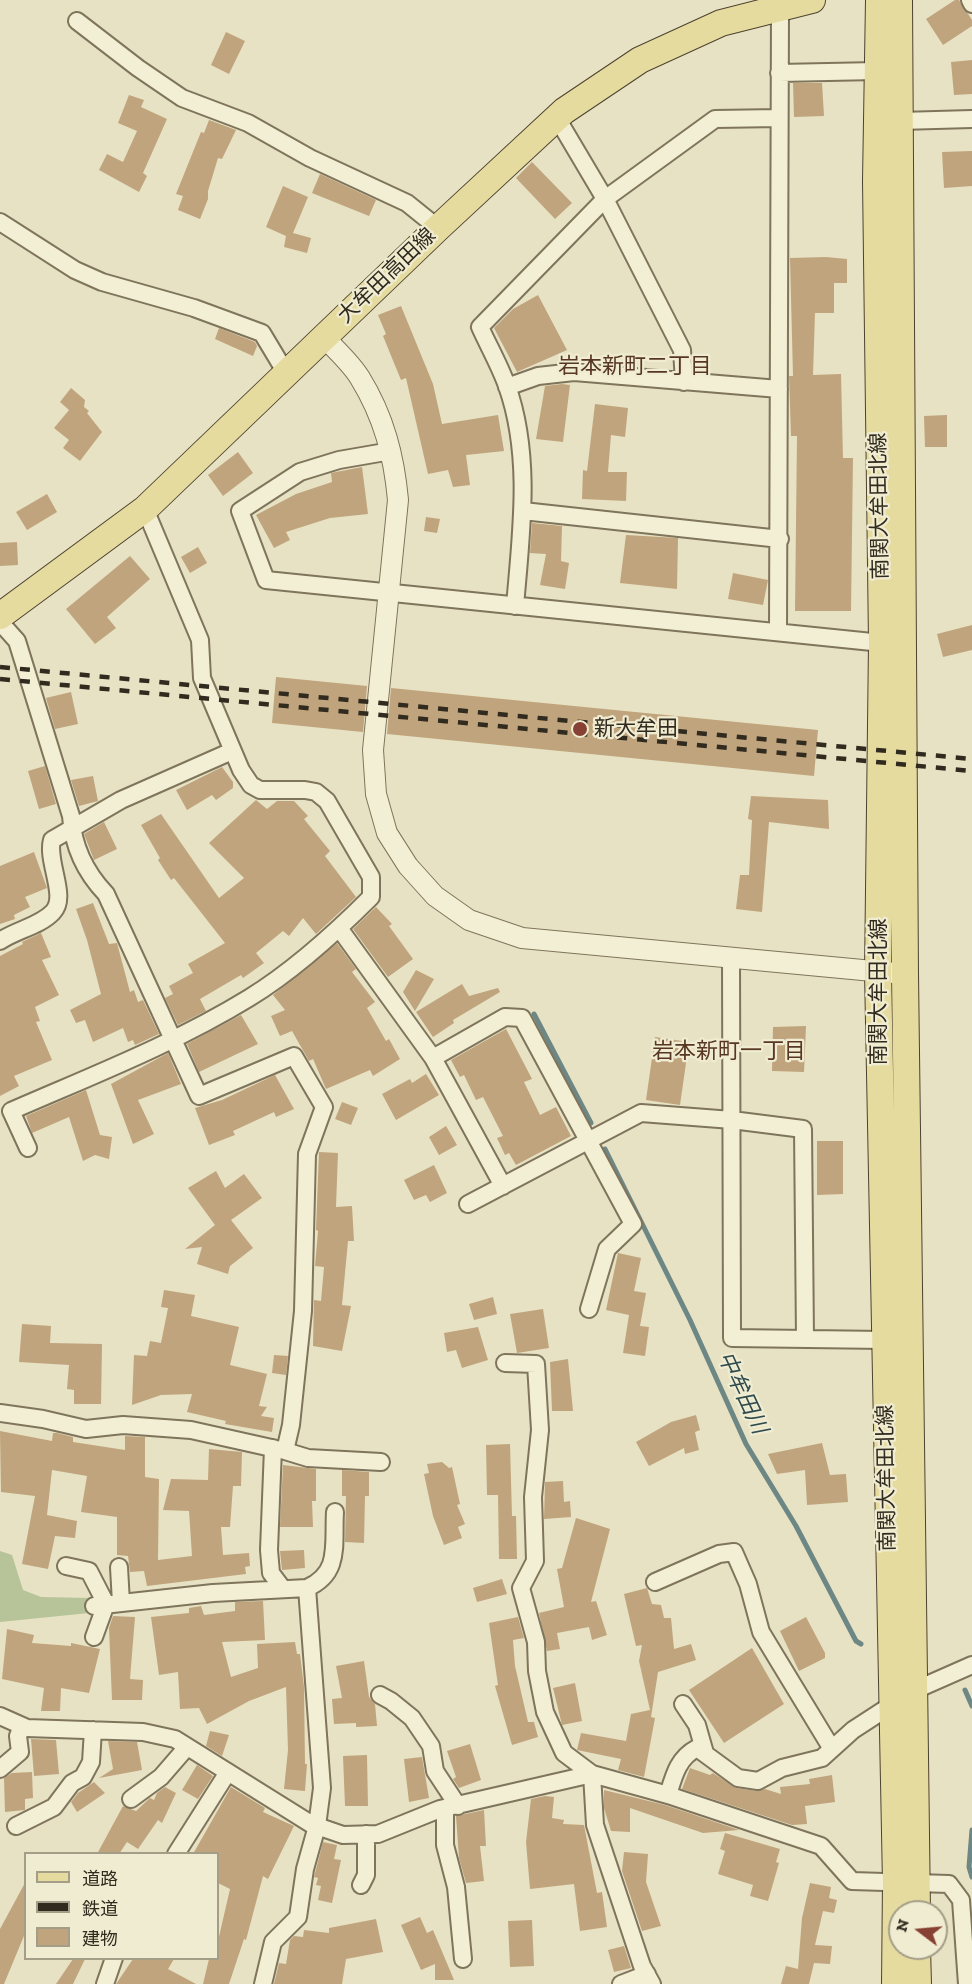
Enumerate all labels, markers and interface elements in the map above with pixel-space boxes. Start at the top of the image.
street label: 大牟田高田線 [333,223,441,329]
district label: 岩本新町二丁目 [558,354,712,380]
street label: 南関大牟田北線 [866,432,894,580]
place label: 新大牟田 [594,716,678,742]
marker: 新大牟田 [571,720,589,738]
street label: 南関大牟田北線 [866,919,892,1065]
district label: 岩本新町一丁目 [652,1039,806,1065]
water label: 中牟田川 [711,1348,773,1438]
street label: 南関大牟田北線 [873,1404,901,1552]
legend [24,1852,219,1960]
text: 道路 [82,1868,118,1890]
text: 鉄道 [82,1898,118,1920]
north arrow [888,1900,948,1960]
text: N [891,1917,913,1934]
text: 建物 [82,1928,118,1950]

